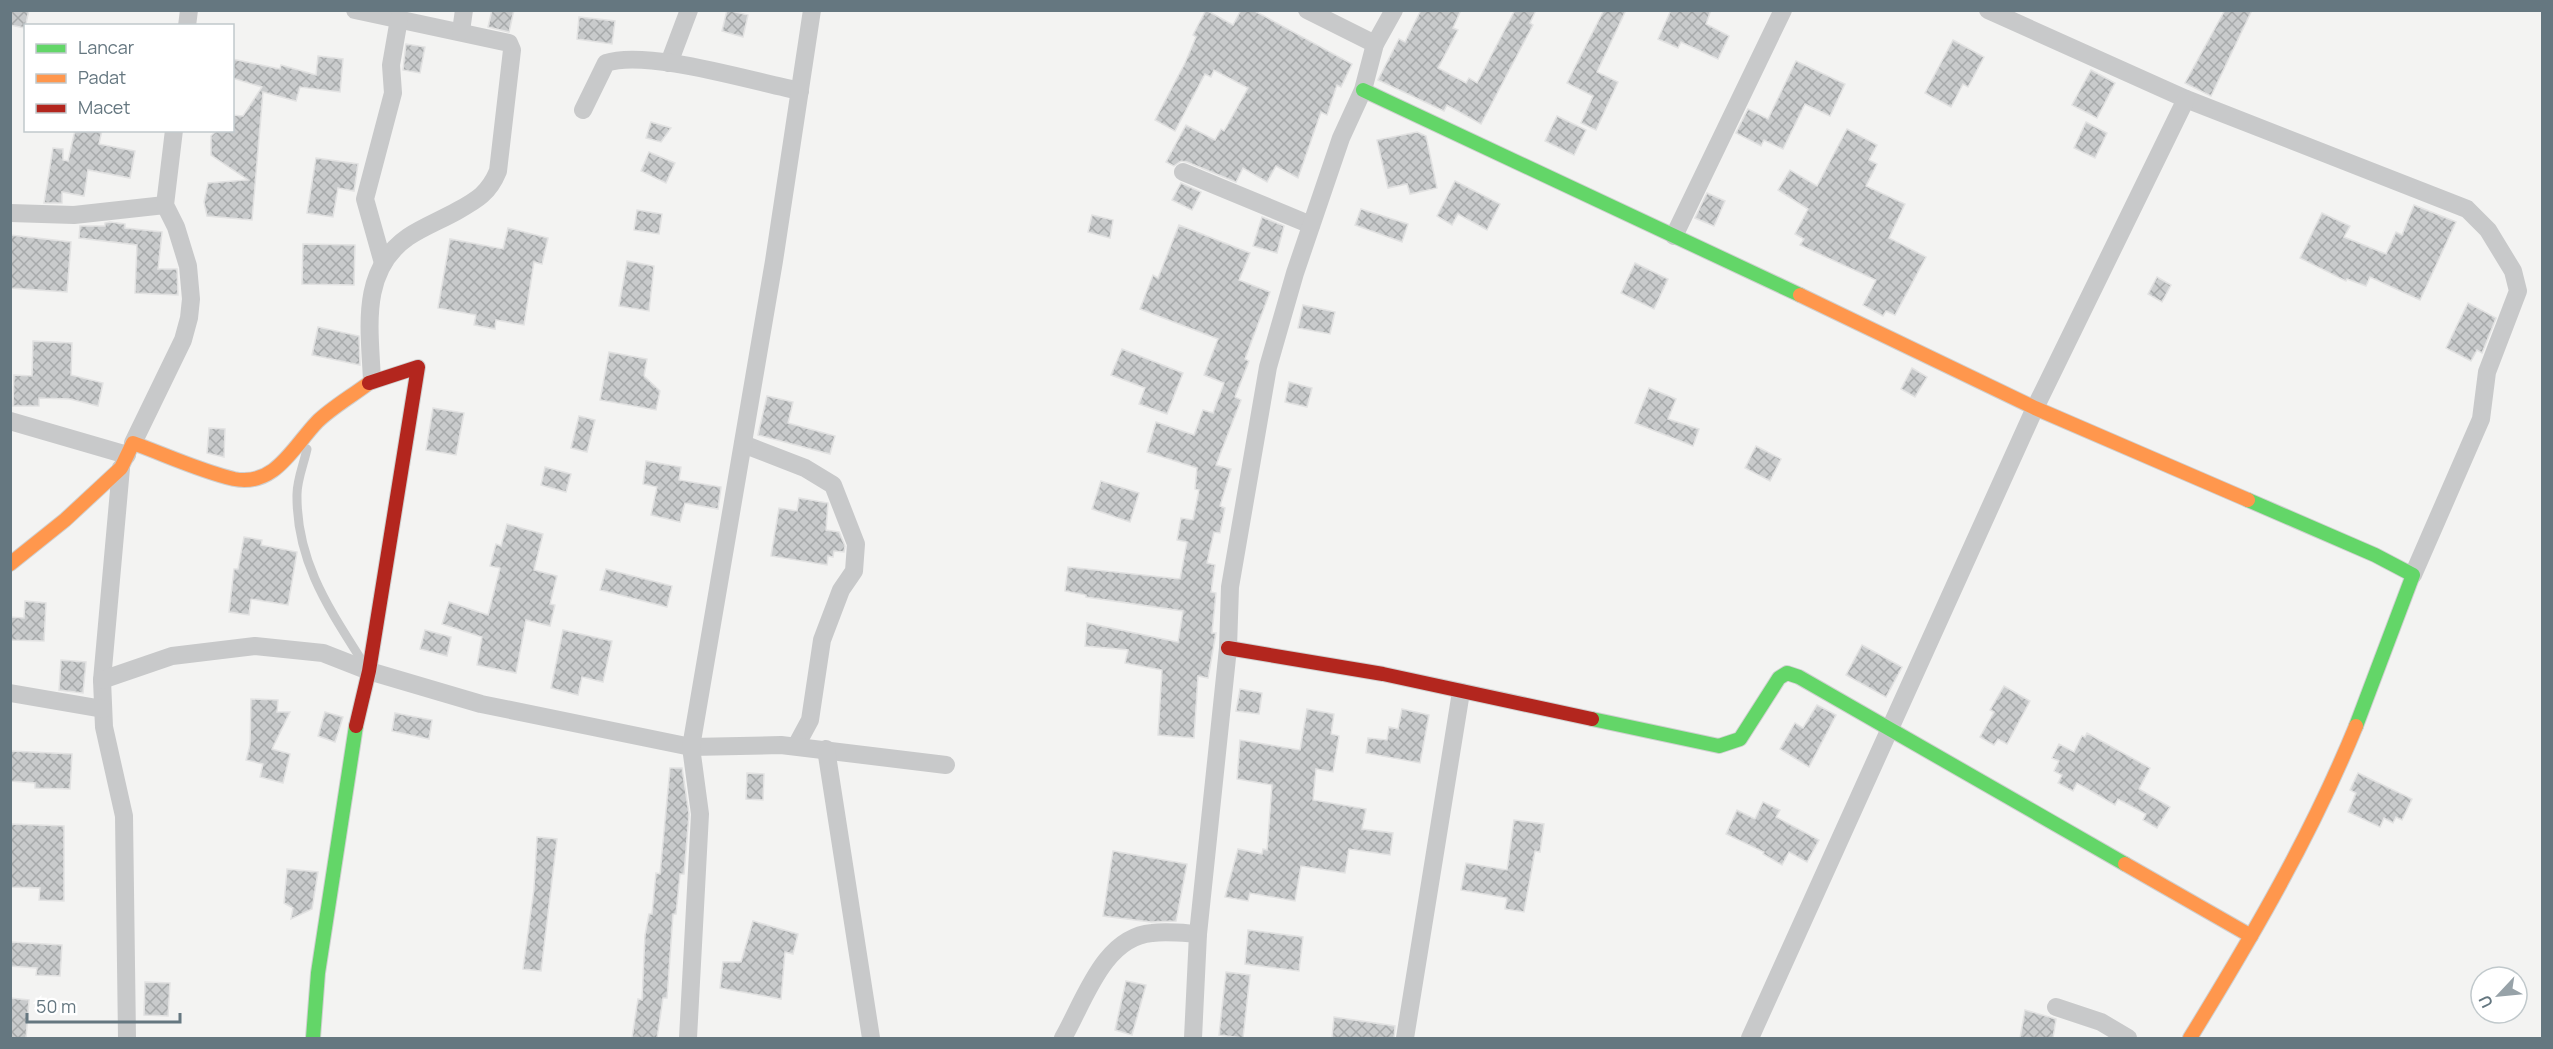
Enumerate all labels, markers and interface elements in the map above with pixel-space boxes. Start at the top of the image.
legend [24,24,234,132]
text: Lancar [78,35,135,59]
text: Padat [78,65,126,89]
text: Macet [78,95,131,119]
north arrow [2469,965,2529,1025]
scale bar [27,986,180,1024]
text: U [2473,992,2498,1012]
text: 50 m [36,994,76,1018]

